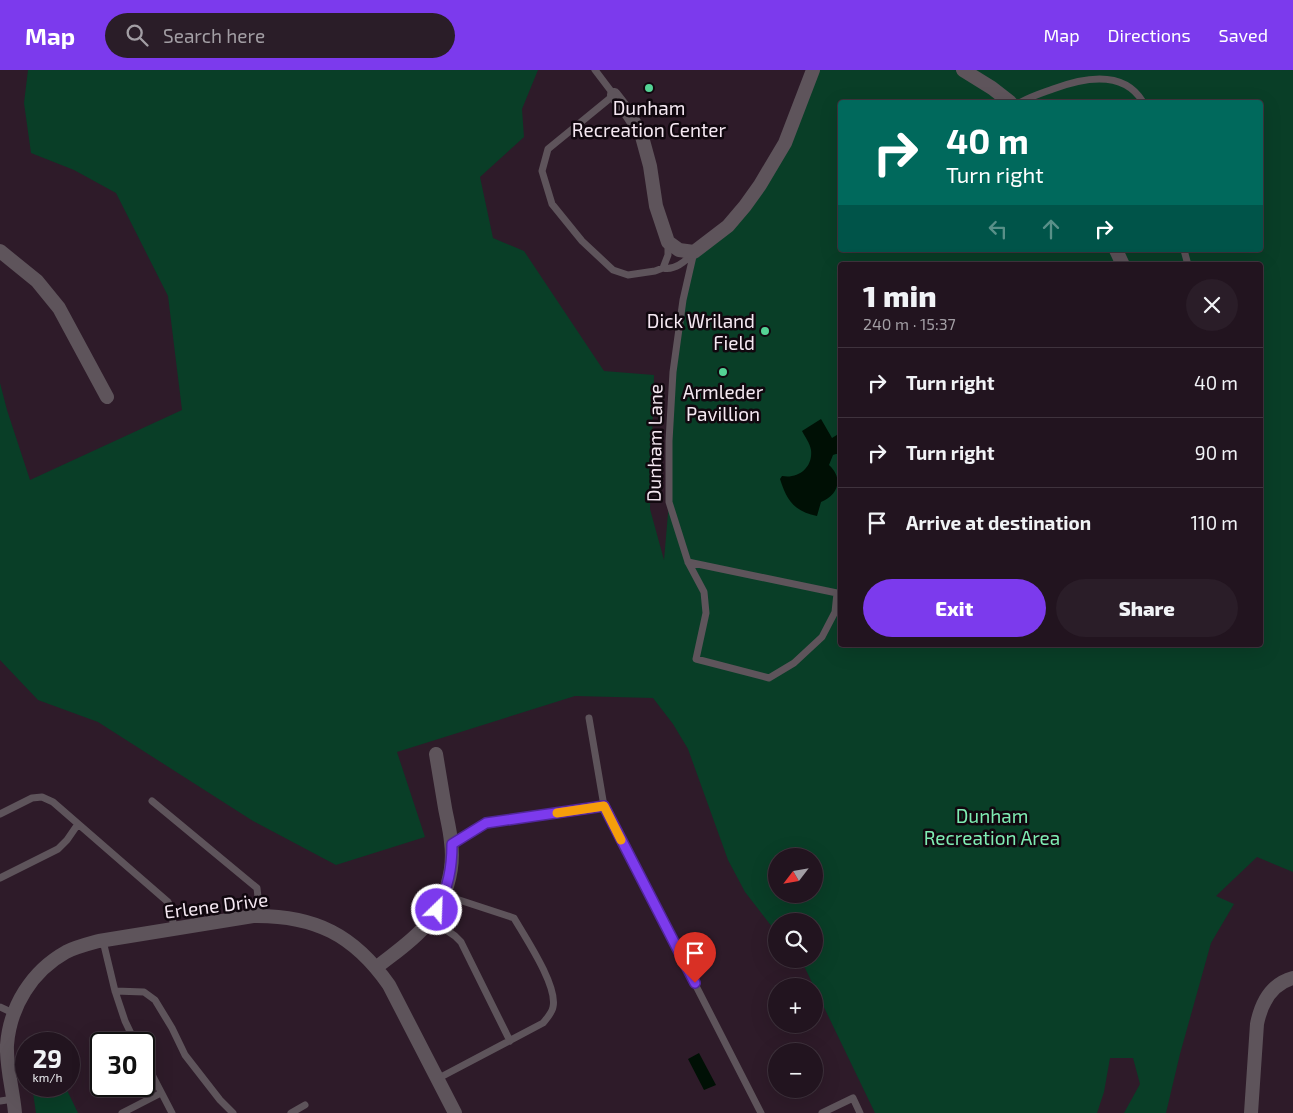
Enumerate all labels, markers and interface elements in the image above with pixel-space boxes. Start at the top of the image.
search box [105,13,455,58]
text: Map [25,21,75,50]
icon: search [123,21,151,49]
text: Search here [163,24,265,47]
text: Map [1043,24,1080,46]
text: Directions [1108,24,1191,46]
text: Saved [1219,24,1268,46]
marker: Dunham Recreation Center [643,82,655,94]
place label: Dunham Recreation Center [572,96,727,141]
text: 40 m [946,119,1029,161]
icon: right [863,120,928,185]
text: Turn right [946,161,1044,187]
icon: left [984,215,1012,243]
icon: ahead [1037,215,1065,243]
icon: right [1090,215,1118,243]
text: 1 min [863,277,937,313]
button: close [1186,279,1238,331]
place label: Dick Wriland Field [647,309,755,354]
text: 240 m · 15:37 [863,314,956,333]
marker: Dick Wriland Field [759,325,771,337]
marker: Armleder Pavillion [717,366,729,378]
icon: right [863,369,891,397]
text: Turn right [906,371,994,394]
text: 40 m [1194,371,1238,394]
place label: Armleder Pavillion [683,380,764,425]
street label: Dunham Lane [641,384,667,502]
icon: right [863,439,891,467]
text: Turn right [906,441,994,464]
text: 90 m [1195,441,1238,464]
icon: arrive [863,509,891,537]
text: Arrive at destination [906,511,1091,534]
text: 110 m [1191,511,1238,534]
button: Exit [863,579,1046,637]
button: Share [1056,579,1238,637]
park label: Dunham Recreation Area [924,804,1060,849]
north arrow [768,848,822,902]
map controls [768,848,823,1098]
position arrow [410,883,462,935]
street label: Erlene Drive [163,887,269,923]
button: search [768,913,823,968]
pin [674,932,716,983]
icon: arrive [681,939,709,967]
button: + [768,978,823,1033]
speed limit sign: 30 [90,1032,155,1097]
text: 29 [33,1043,62,1073]
button: − [768,1043,823,1098]
text: km/h [33,1070,62,1084]

